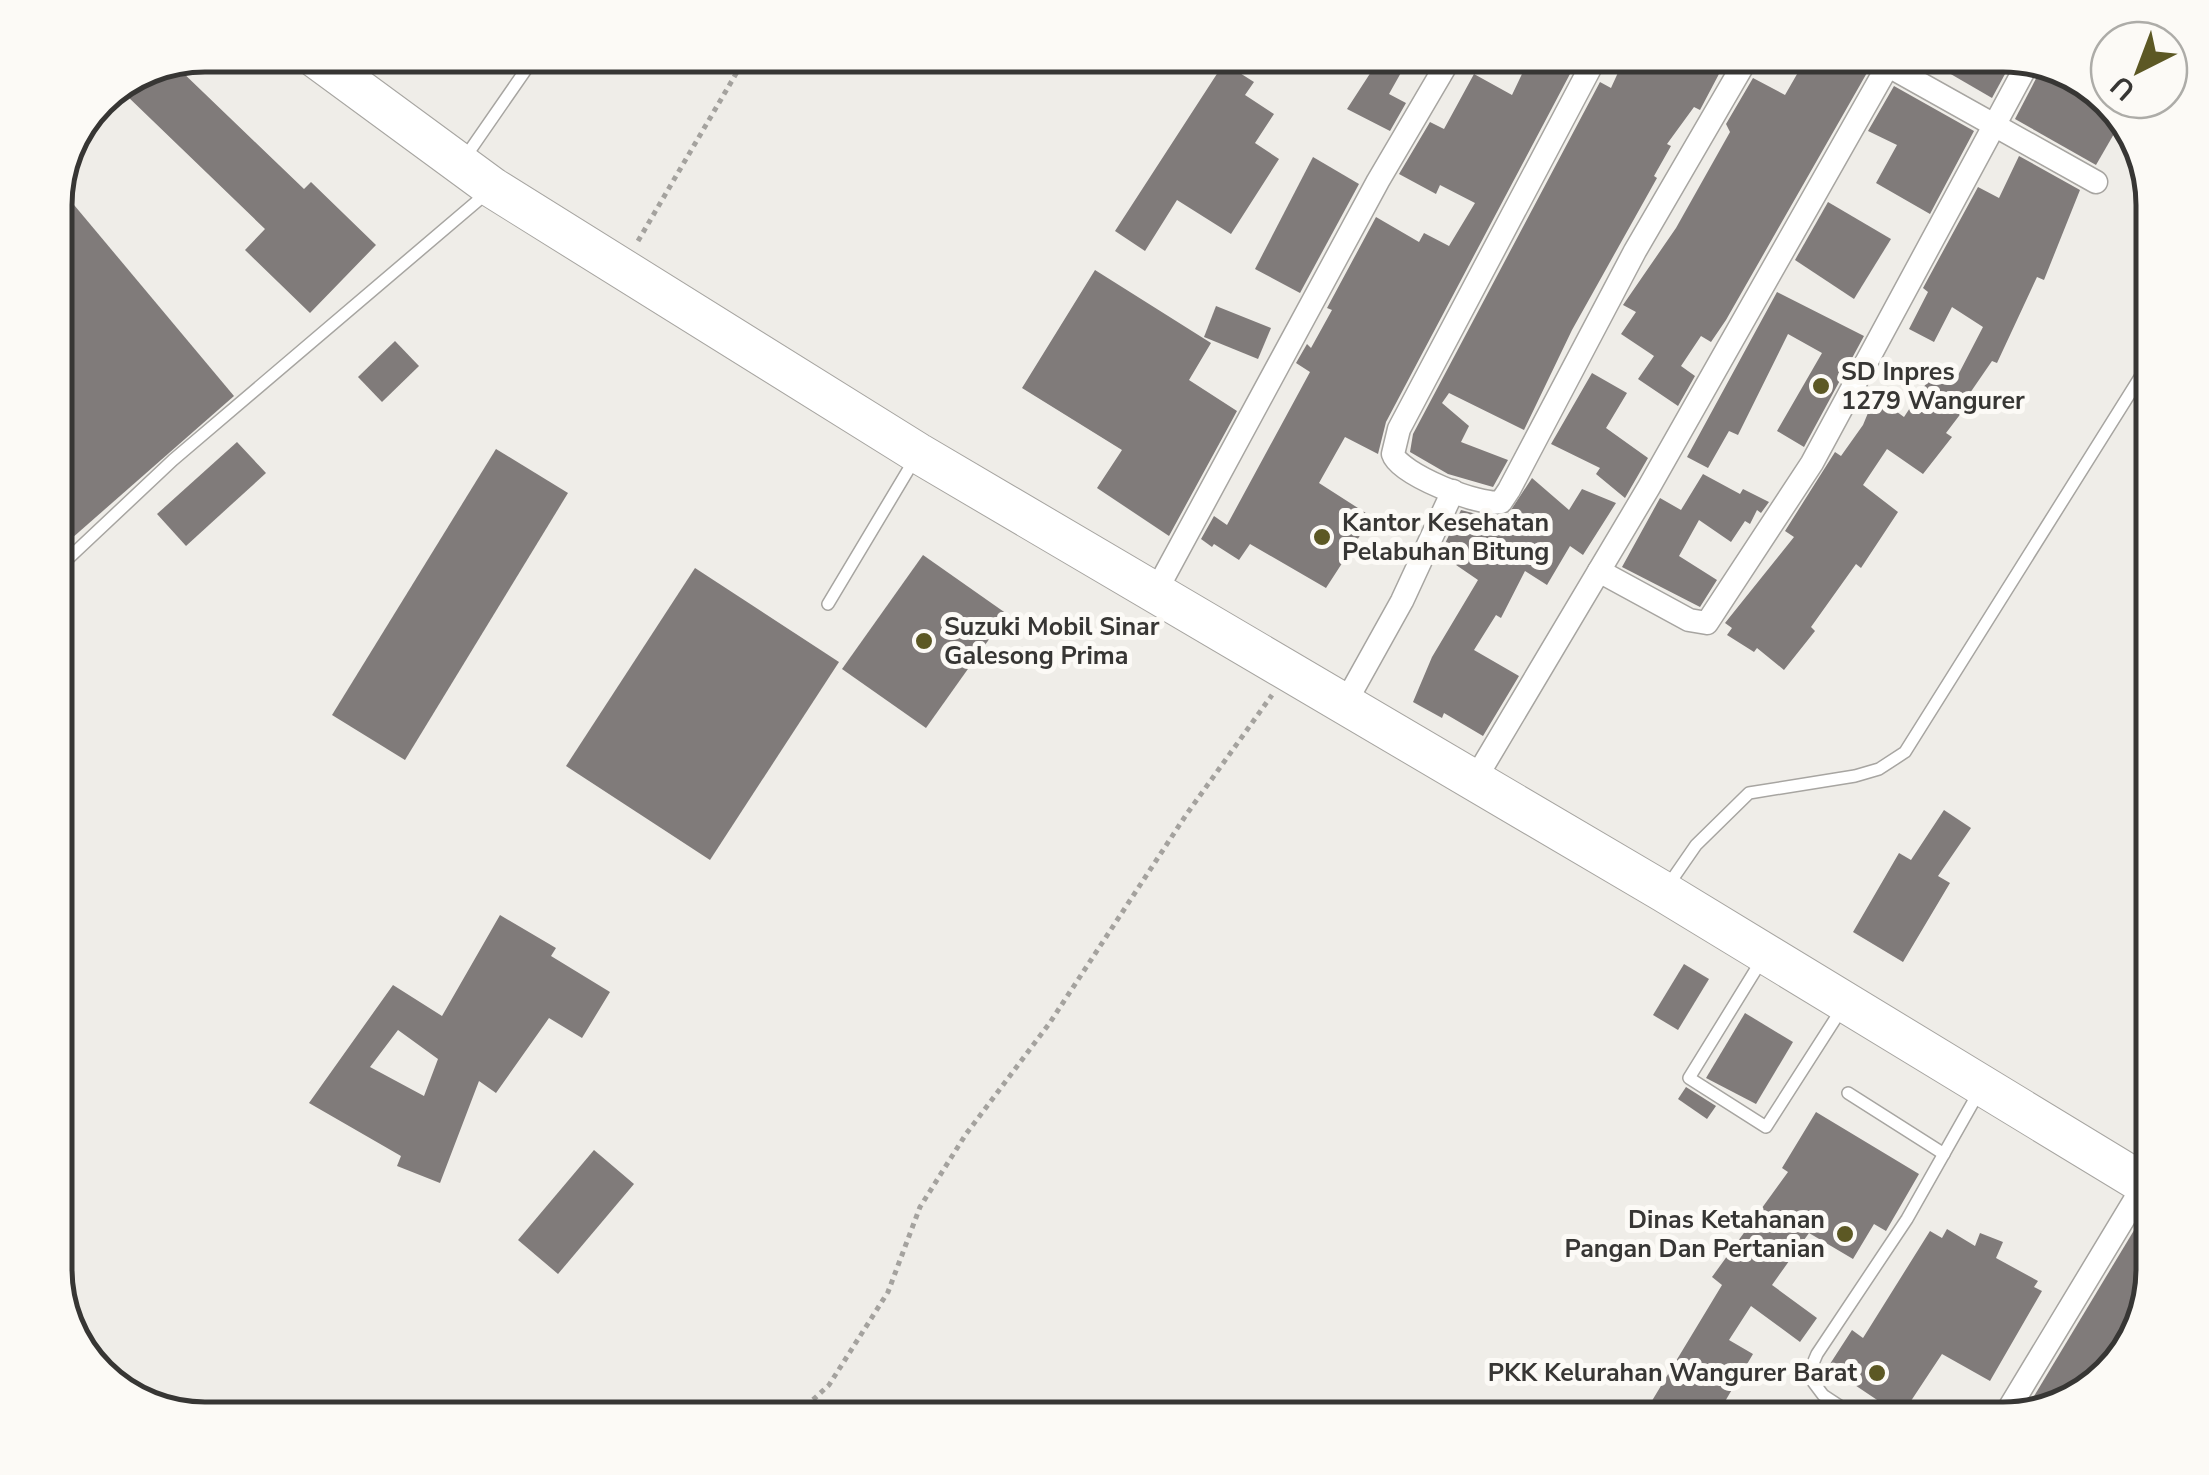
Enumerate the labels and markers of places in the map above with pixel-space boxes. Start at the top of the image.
place label: SD Inpres 1279 Wangurer [1841,355,2025,418]
marker: SD Inpres 1279 Wangurer [1810,375,1832,397]
place label: Kantor Kesehatan Pelabuhan Bitung [1342,506,1549,569]
marker: Kantor Kesehatan Pelabuhan Bitung [1311,526,1333,548]
place label: Suzuki Mobil Sinar Galesong Prima [944,610,1160,673]
marker: Suzuki Mobil Sinar Galesong Prima [913,630,935,652]
place label: Dinas Ketahanan Pangan Dan Pertanian [1564,1203,1825,1266]
marker: Dinas Ketahanan Pangan Dan Pertanian [1834,1223,1856,1245]
place label: PKK Kelurahan Wangurer Barat [1488,1356,1857,1390]
marker: PKK Kelurahan Wangurer Barat [1866,1362,1888,1384]

